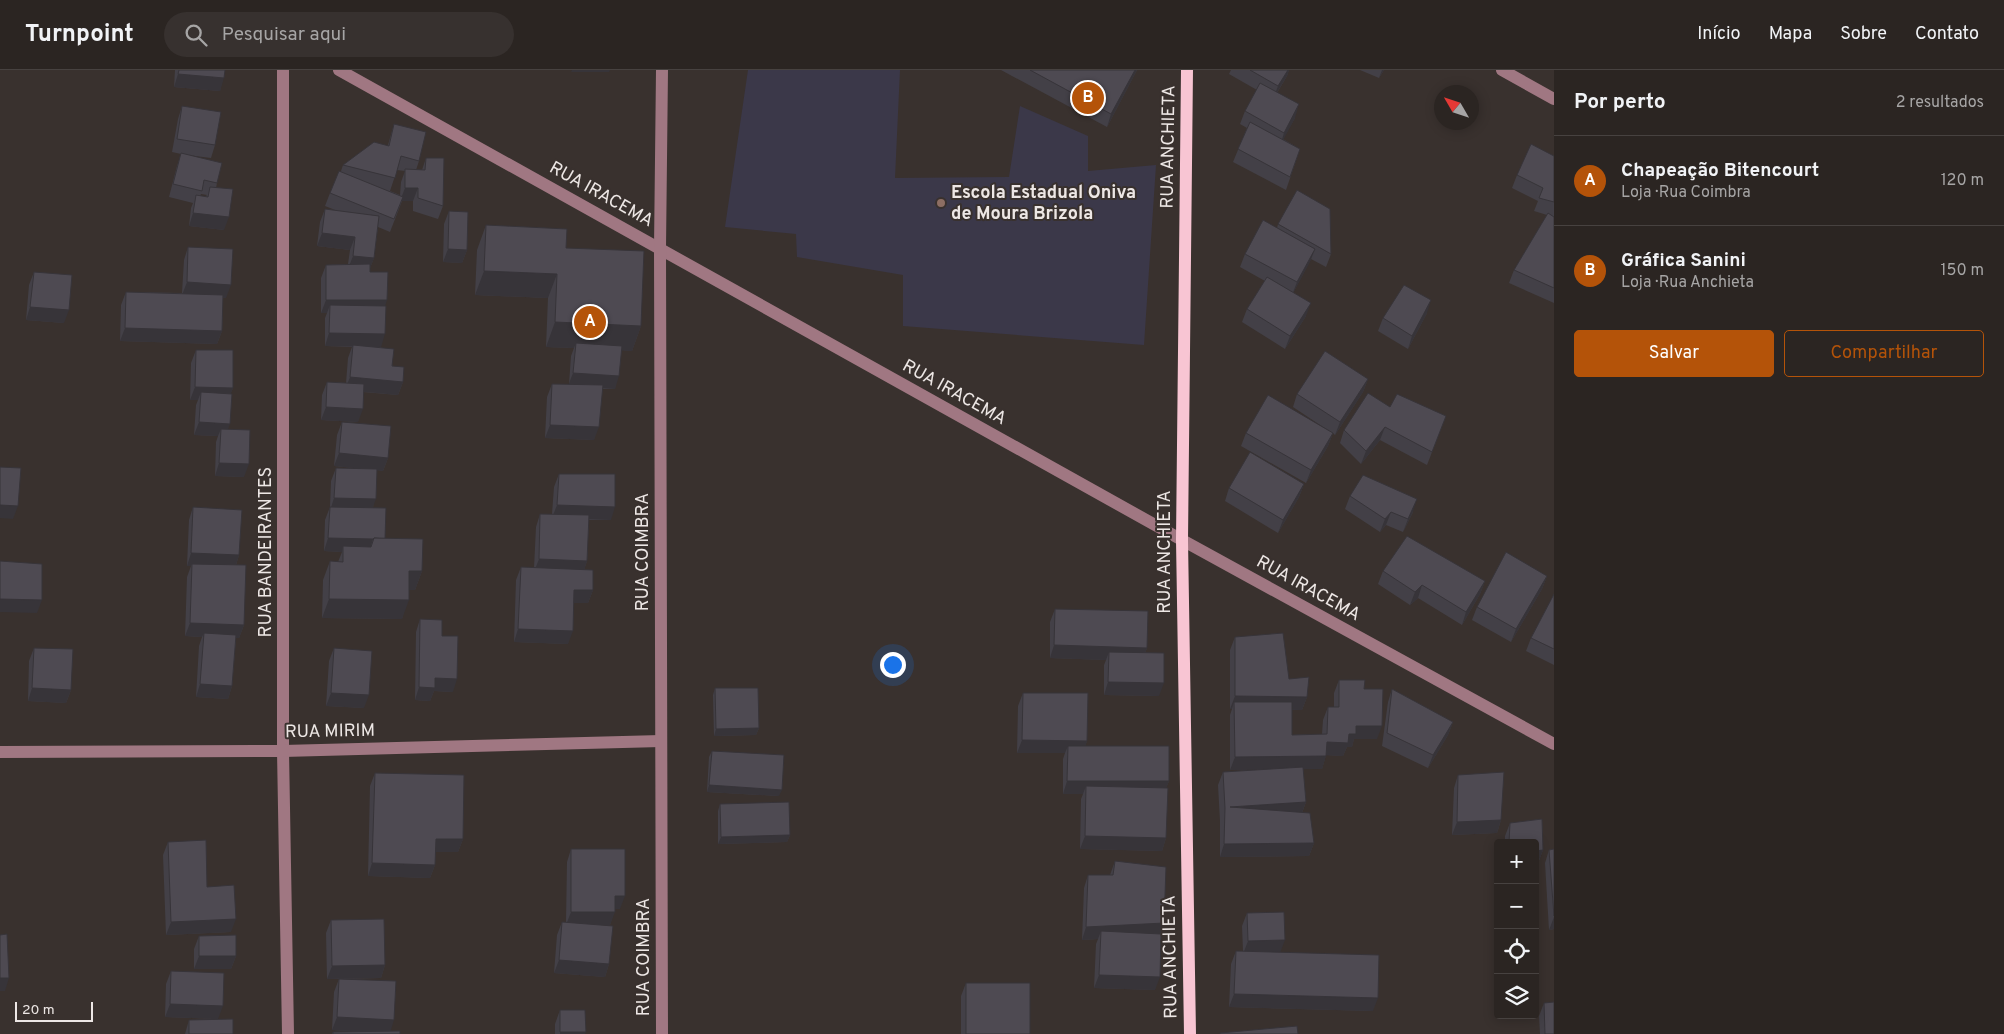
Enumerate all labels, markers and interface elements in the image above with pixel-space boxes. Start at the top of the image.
search box [164,12,514,57]
text: Turnpoint [25,20,134,50]
icon: search [182,21,210,49]
text: Pesquisar aqui [222,23,346,47]
text: Início [1697,23,1741,46]
text: Mapa [1769,23,1812,46]
text: Sobre [1840,23,1887,46]
text: Contato [1915,23,1979,46]
pin: B [1072,79,1104,117]
street label: RUA ANCHIETA [1156,85,1182,209]
north arrow [1434,85,1479,130]
text: Por perto [1574,89,1666,116]
text: 2 resultados [1896,93,1984,113]
street label: RUA IRACEMA [545,157,657,233]
text: Chapeação Bitencourt [1621,159,1819,183]
text: A [1584,171,1596,191]
text: 120 m [1941,171,1984,191]
place label: Escola Estadual Oniva de Moura Brizola [951,182,1136,226]
text: Loja · Rua Coimbra [1621,183,1751,203]
marker: Escola Estadual Oniva de Moura Brizola [935,197,947,209]
text: Gráfica Sanini [1621,249,1746,273]
text: B [1584,261,1596,281]
text: 150 m [1941,261,1984,281]
text: Loja · Rua Anchieta [1621,273,1754,293]
pin: A [574,303,606,341]
button: Salvar [1574,330,1774,377]
button: Compartilhar [1784,330,1984,377]
street label: RUA IRACEMA [898,355,1010,431]
street label: RUA BANDEIRANTES [255,467,278,637]
street label: RUA ANCHIETA [1154,490,1177,614]
street label: RUA COIMBRA [632,493,655,611]
street label: RUA IRACEMA [1252,551,1364,627]
your location [880,652,906,678]
street label: RUA MIRIM [285,720,375,744]
map controls [1494,839,1539,1019]
button: + [1494,839,1539,884]
button: − [1494,884,1539,929]
street label: RUA ANCHIETA [1158,895,1184,1019]
street label: RUA COIMBRA [633,898,656,1016]
button: locate [1494,929,1539,974]
button: layers [1494,974,1539,1019]
scale bar [15,999,92,1022]
text: 20 m [22,1002,55,1019]

